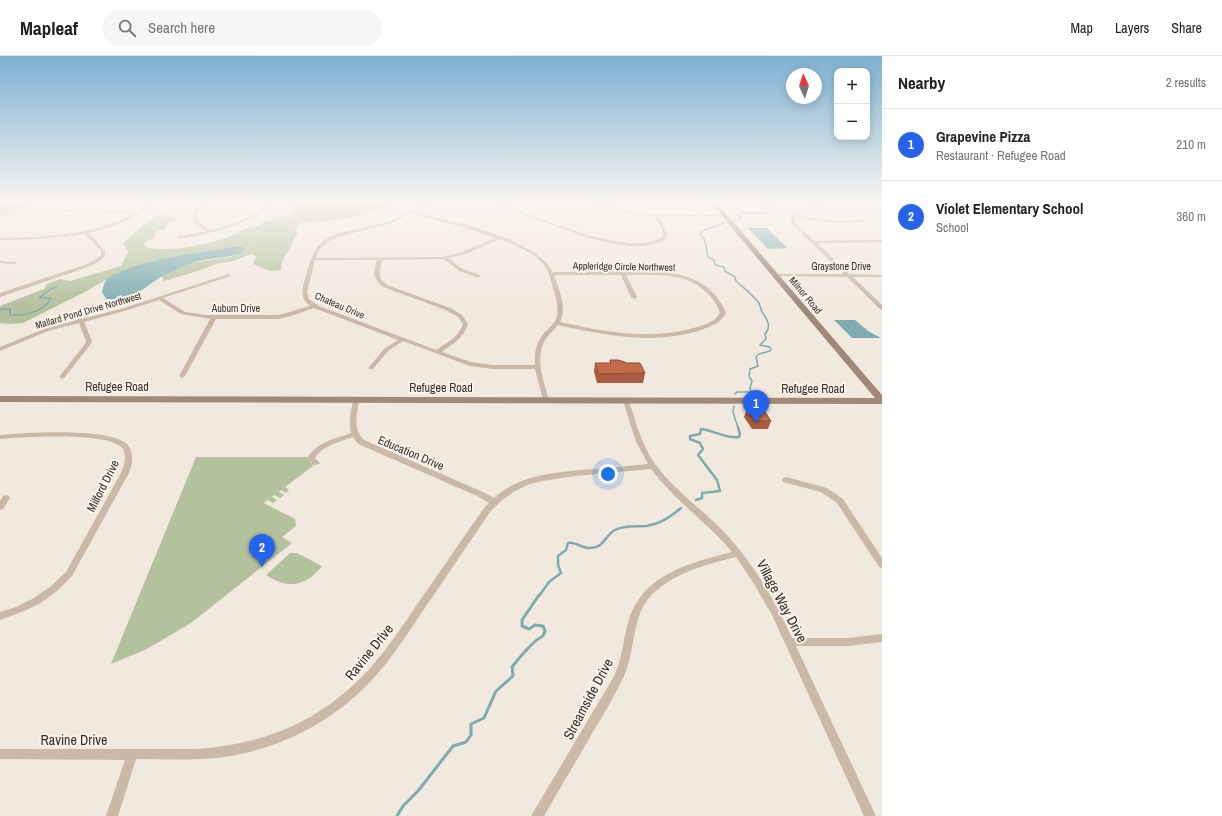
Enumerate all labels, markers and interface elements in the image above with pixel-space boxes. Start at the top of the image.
search box [102,10,382,46]
text: Mapleaf [20,15,78,41]
icon: search [116,17,138,39]
text: Search here [148,17,215,38]
text: Map [1071,19,1093,37]
text: Layers [1115,19,1149,37]
text: Share [1171,19,1202,37]
north arrow [786,68,822,104]
map controls [834,68,870,140]
button: + [834,68,870,104]
text: Nearby [898,71,945,94]
text: 2 results [1166,74,1206,91]
button: − [834,104,870,140]
text: Grapevine Pizza [936,126,1030,147]
text: 1 [908,136,914,153]
text: 210 m [1176,136,1206,153]
text: Restaurant · Refugee Road [936,147,1066,164]
text: Violet Elementary School [936,198,1083,219]
text: 2 [908,208,914,225]
text: 360 m [1176,208,1206,225]
text: School [936,219,969,236]
street label: Appleridge Circle Northwest [572,259,676,274]
street label: Graystone Drive [811,260,871,273]
street label: Milnor Road [786,274,825,317]
street label: Mallard Pond Drive Northwest [34,289,143,332]
street label: Chateau Drive [313,289,367,322]
street label: Auburn Drive [211,302,261,315]
street label: Refugee Road [85,379,149,395]
street label: Refugee Road [409,380,473,396]
street label: Refugee Road [781,381,845,397]
pin: 1 [743,390,769,423]
street label: Education Drive [375,432,447,474]
street label: Milford Drive [83,457,123,515]
your location [598,464,618,484]
pin: 2 [249,534,275,567]
street label: Village Way Drive [753,556,811,646]
street label: Ravine Drive [341,620,397,684]
street label: Streamside Drive [559,655,617,743]
street label: Ravine Drive [41,731,108,749]

